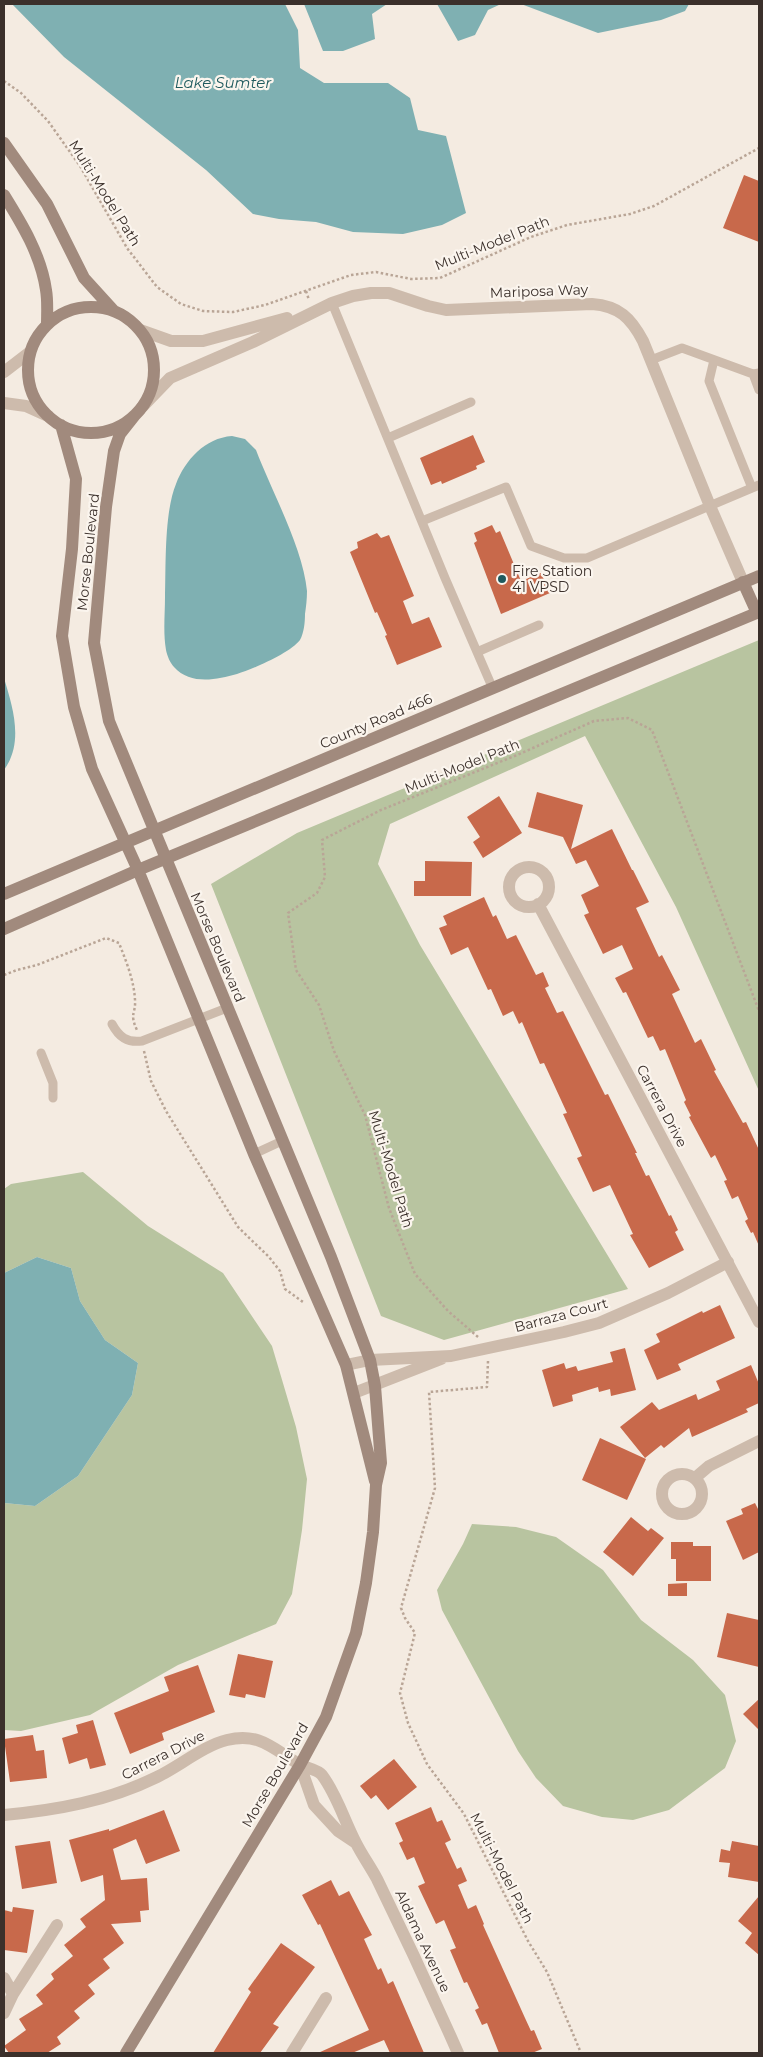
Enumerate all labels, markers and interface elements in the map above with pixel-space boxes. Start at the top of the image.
water label: Lake Sumter [175,73,272,92]
street label: Multi-Model Path [65,136,145,250]
street label: Multi-Model Path [432,212,552,274]
street label: Mariposa Way [490,280,589,302]
street label: Morse Boulevard [73,492,103,612]
place label: Fire Station 41 VPSD [512,562,592,596]
marker: Fire Station 41 VPSD [496,573,508,585]
street label: County Road 466 [317,689,435,753]
street label: Multi-Model Path [402,735,522,797]
street label: Morse Boulevard [187,889,249,1005]
street label: Carrera Drive [633,1062,691,1150]
street label: Multi-Model Path [365,1108,417,1230]
street label: Barraza Court [512,1294,610,1336]
street label: Morse Boulevard [238,1719,312,1831]
street label: Carrera Drive [118,1726,208,1784]
street label: Multi-Model Path [466,1810,538,1926]
street label: Aldama Avenue [391,1887,455,1995]

